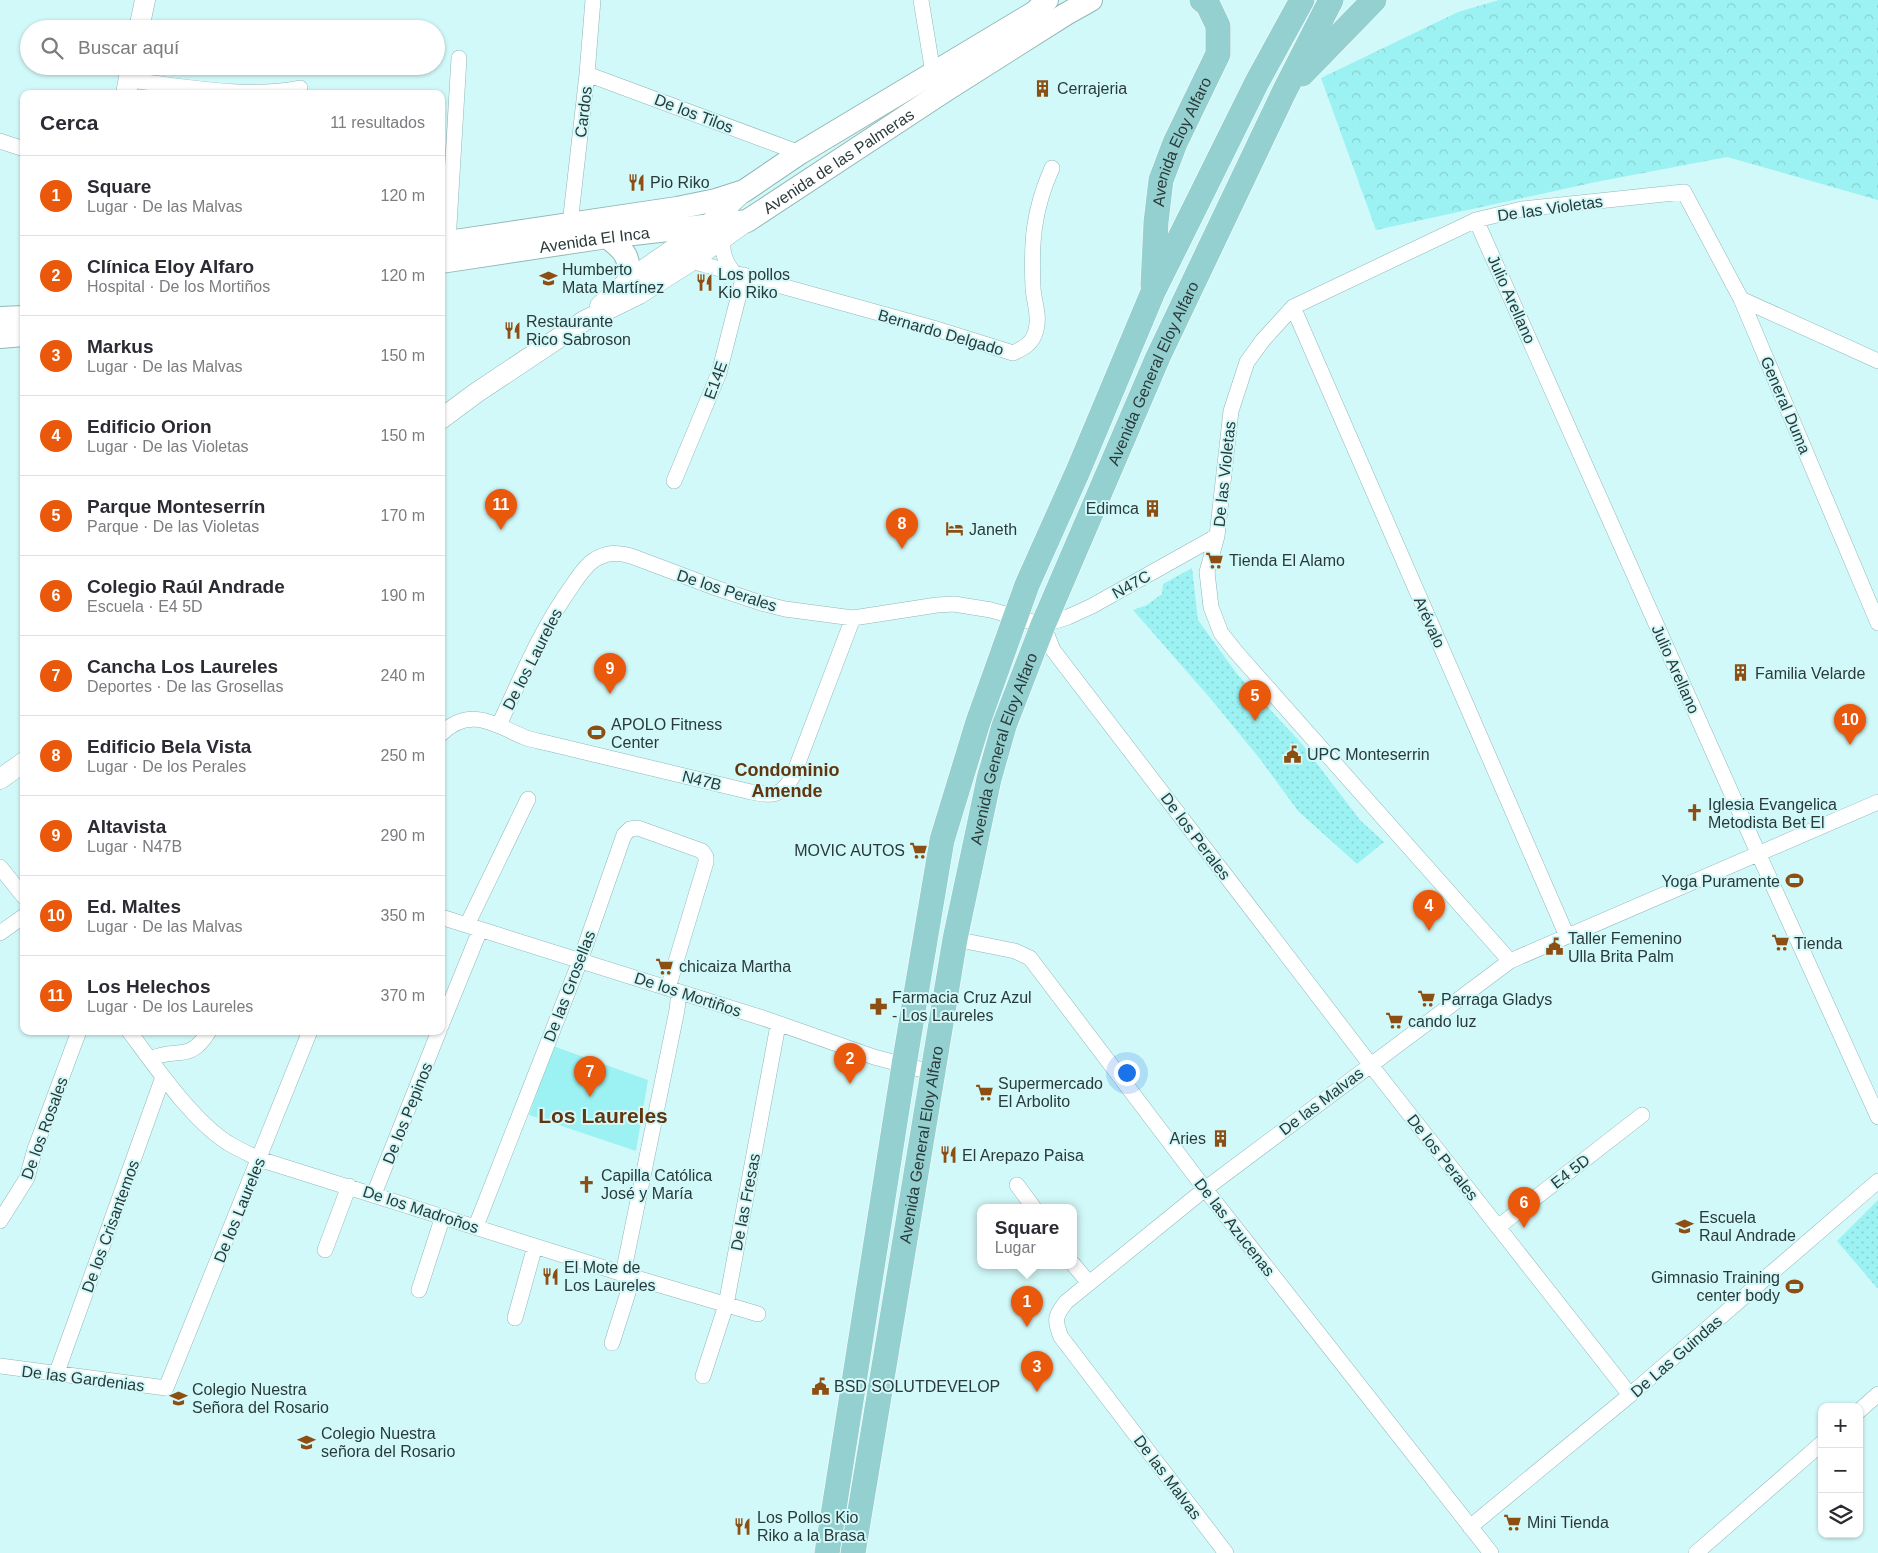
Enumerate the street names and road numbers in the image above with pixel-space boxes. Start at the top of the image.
street label: Avenida Eloy Alfaro [1150,74,1215,208]
street label: Cardos [572,85,595,139]
street label: De los Tilos [652,91,735,136]
street label: Avenida de las Palmeras [760,106,917,217]
street label: De las Violetas [1496,193,1604,224]
street label: Avenida El Inca [538,224,650,256]
street label: Julio Arellano [1484,252,1539,346]
street label: Avenida General Eloy Alfaro [1105,279,1202,468]
street label: Bernardo Delgado [876,306,1006,359]
street label: General Duma [1757,354,1814,456]
street label: E14E [701,359,730,401]
street label: De las Violetas [1210,420,1239,528]
street label: De los Perales [675,566,779,615]
street label: N47C [1109,567,1153,602]
street label: Arévalo [1411,594,1448,651]
street label: De los Laureles [500,606,565,713]
street label: Julio Arellano [1648,622,1703,716]
street label: Avenida General Eloy Alfaro [967,650,1040,846]
street label: N47B [680,767,723,794]
street label: De los Perales [1158,790,1234,883]
street label: De las Grosellas [540,928,598,1044]
street label: De los Mortiños [632,969,743,1020]
street label: Avenida General Eloy Alfaro [897,1045,946,1245]
street label: De los Pepinos [379,1060,436,1166]
street label: De las Malvas [1276,1064,1367,1138]
street label: De los Rosales [18,1075,71,1182]
street label: De los Perales [1404,1111,1481,1204]
street label: E4 5D [1548,1151,1593,1192]
street label: De las Fresas [728,1152,763,1252]
street label: De los Laureles [211,1155,268,1265]
street label: De los Crisantemos [79,1158,142,1295]
street label: De las Azucenas [1191,1175,1278,1280]
street label: De los Madroños [361,1183,481,1236]
street label: De Las Guindas [1627,1312,1725,1400]
street label: De las Gardenias [21,1363,145,1394]
street label: De las Malvas [1131,1432,1205,1523]

